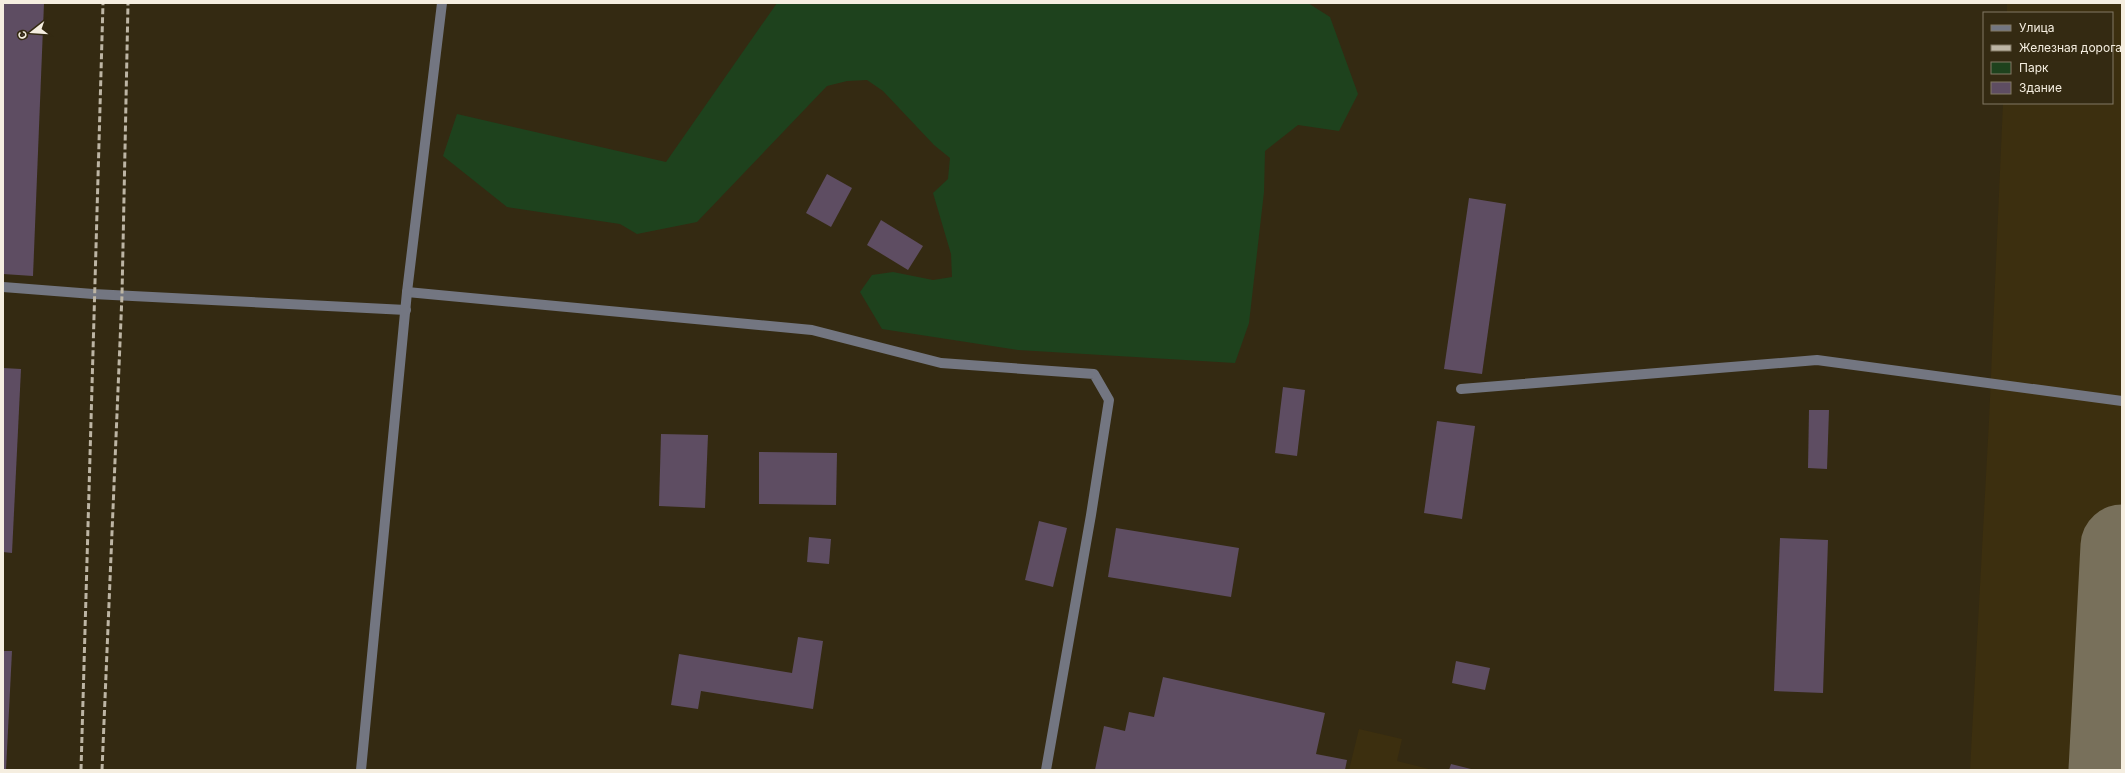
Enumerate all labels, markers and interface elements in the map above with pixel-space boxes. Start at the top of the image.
north arrow [12,12,52,52]
legend [1983,12,2113,104]
text: Улица [2019,20,2054,35]
text: С [15,29,30,41]
text: Железная дорога [2019,40,2122,55]
text: Парк [2019,60,2049,75]
text: Здание [2019,80,2062,95]

